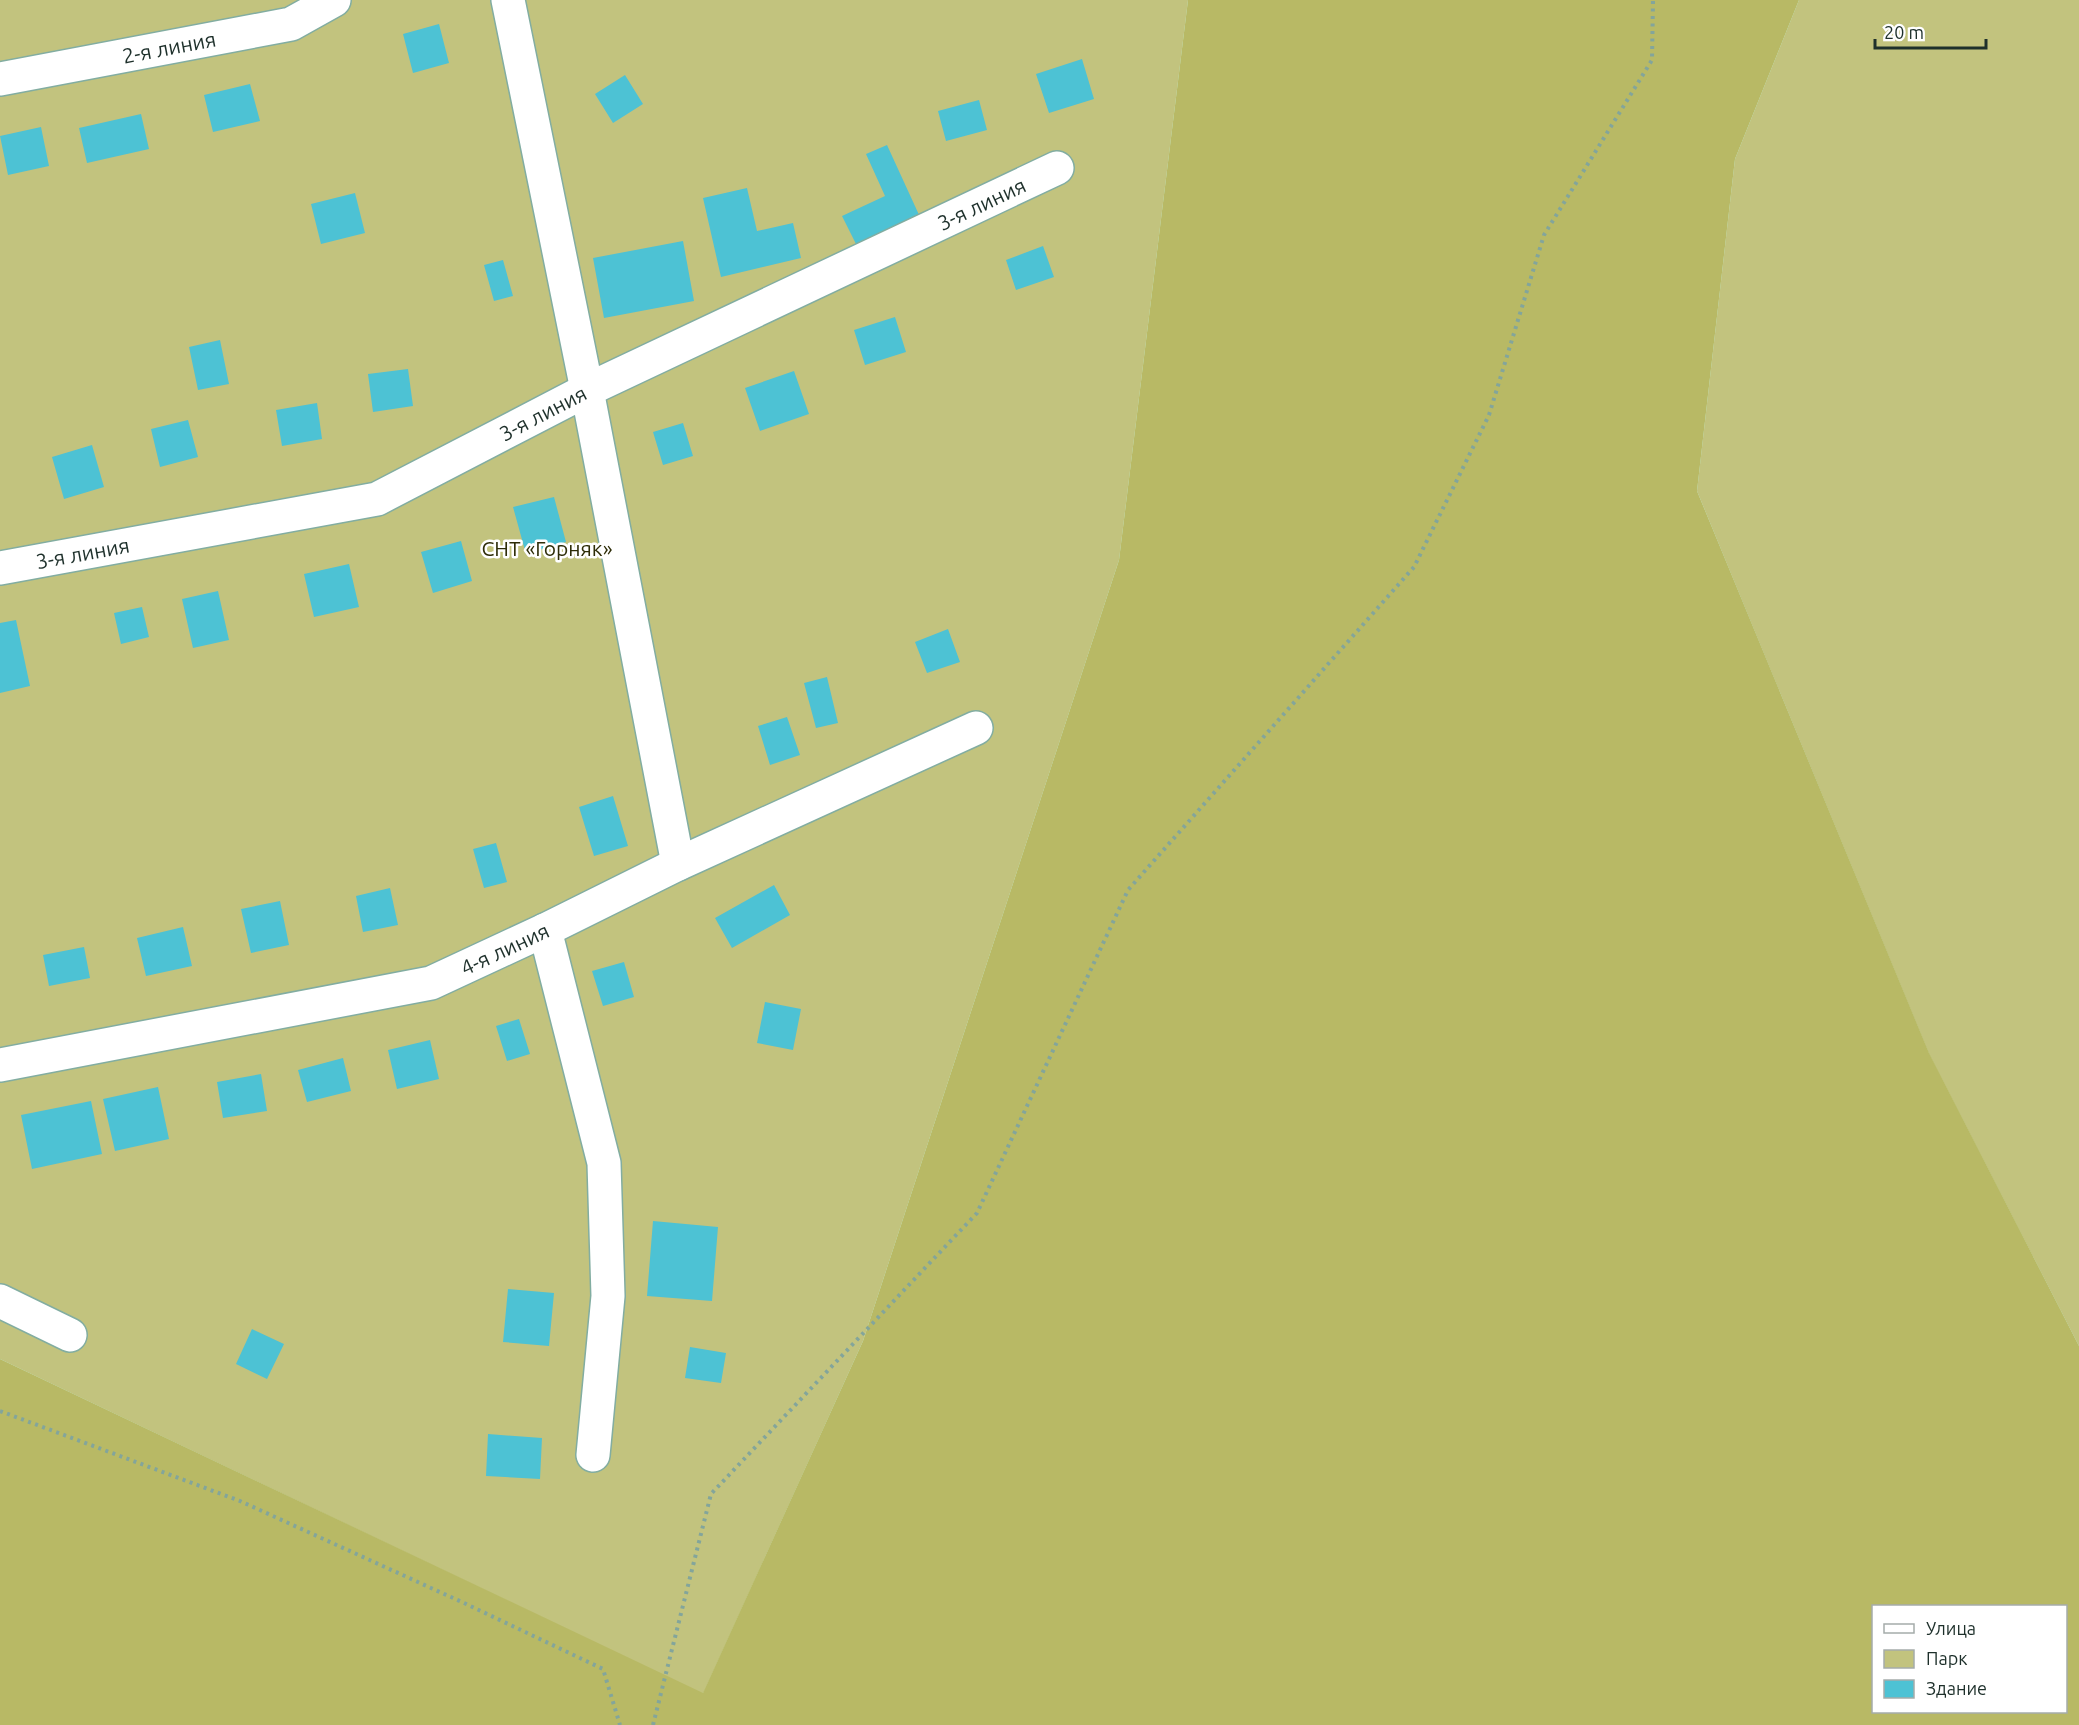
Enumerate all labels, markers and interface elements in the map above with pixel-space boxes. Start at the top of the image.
scale bar [1875,12,1986,50]
text: 20 m [1884,22,1924,42]
street label: 2-я линия [120,26,218,68]
street label: 3-я линия [933,173,1029,235]
street label: 3-я линия [495,380,590,445]
street label: 3-я линия [34,533,131,573]
park label: СНТ «Горняк» [482,536,613,560]
street label: 4-я линия [457,918,553,980]
legend [1872,1605,2067,1713]
text: Улица [1926,1618,1976,1638]
text: Парк [1926,1648,1967,1668]
text: Здание [1926,1678,1987,1698]

